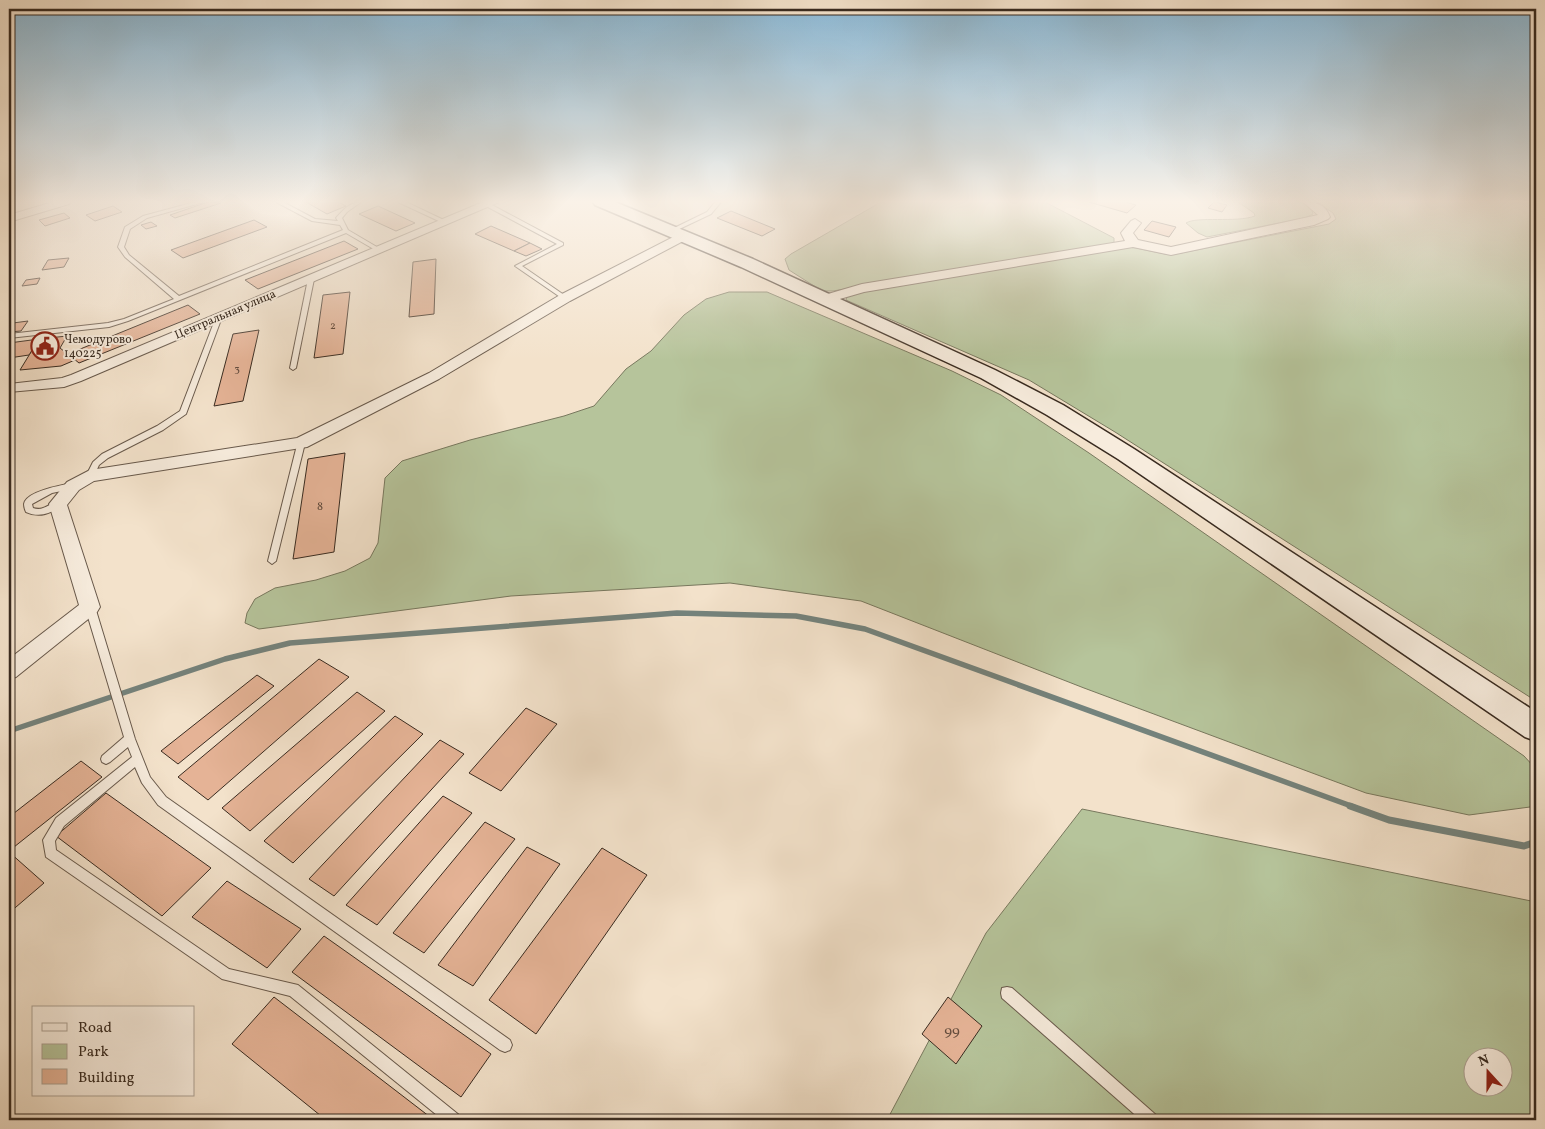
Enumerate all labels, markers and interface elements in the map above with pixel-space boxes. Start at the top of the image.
street label: Центральная улица [172,286,279,344]
house number: 2 [330,319,336,334]
public building icon: Чемодурово 140225 [30,331,60,361]
place label: Чемодурово 140225 [64,332,132,362]
house number: 3 [234,362,240,377]
house number: 8 [317,499,323,515]
legend [32,1006,195,1096]
text: Road [78,1018,112,1039]
house number: 99 [944,1021,960,1042]
text: Park [78,1042,109,1063]
north arrow [1462,1046,1512,1096]
text: N [1476,1051,1492,1072]
text: Building [78,1068,135,1089]

